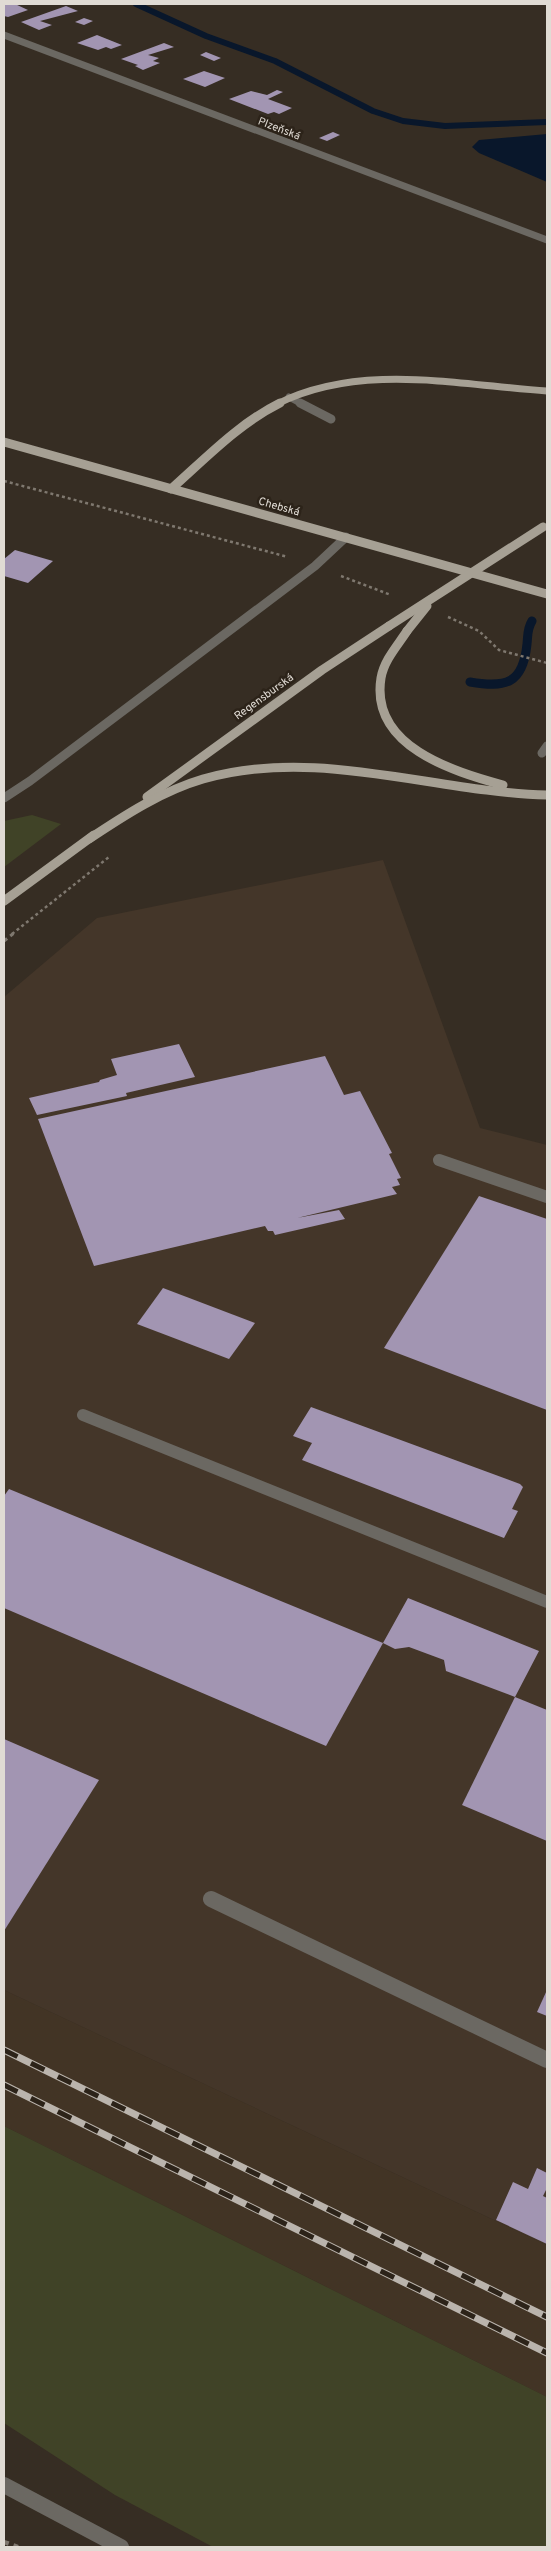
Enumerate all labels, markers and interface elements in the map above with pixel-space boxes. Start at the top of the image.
street label: Plzeňská [256,115,302,144]
street label: Chebská [257,494,301,520]
street label: Regensburská [232,671,297,723]

